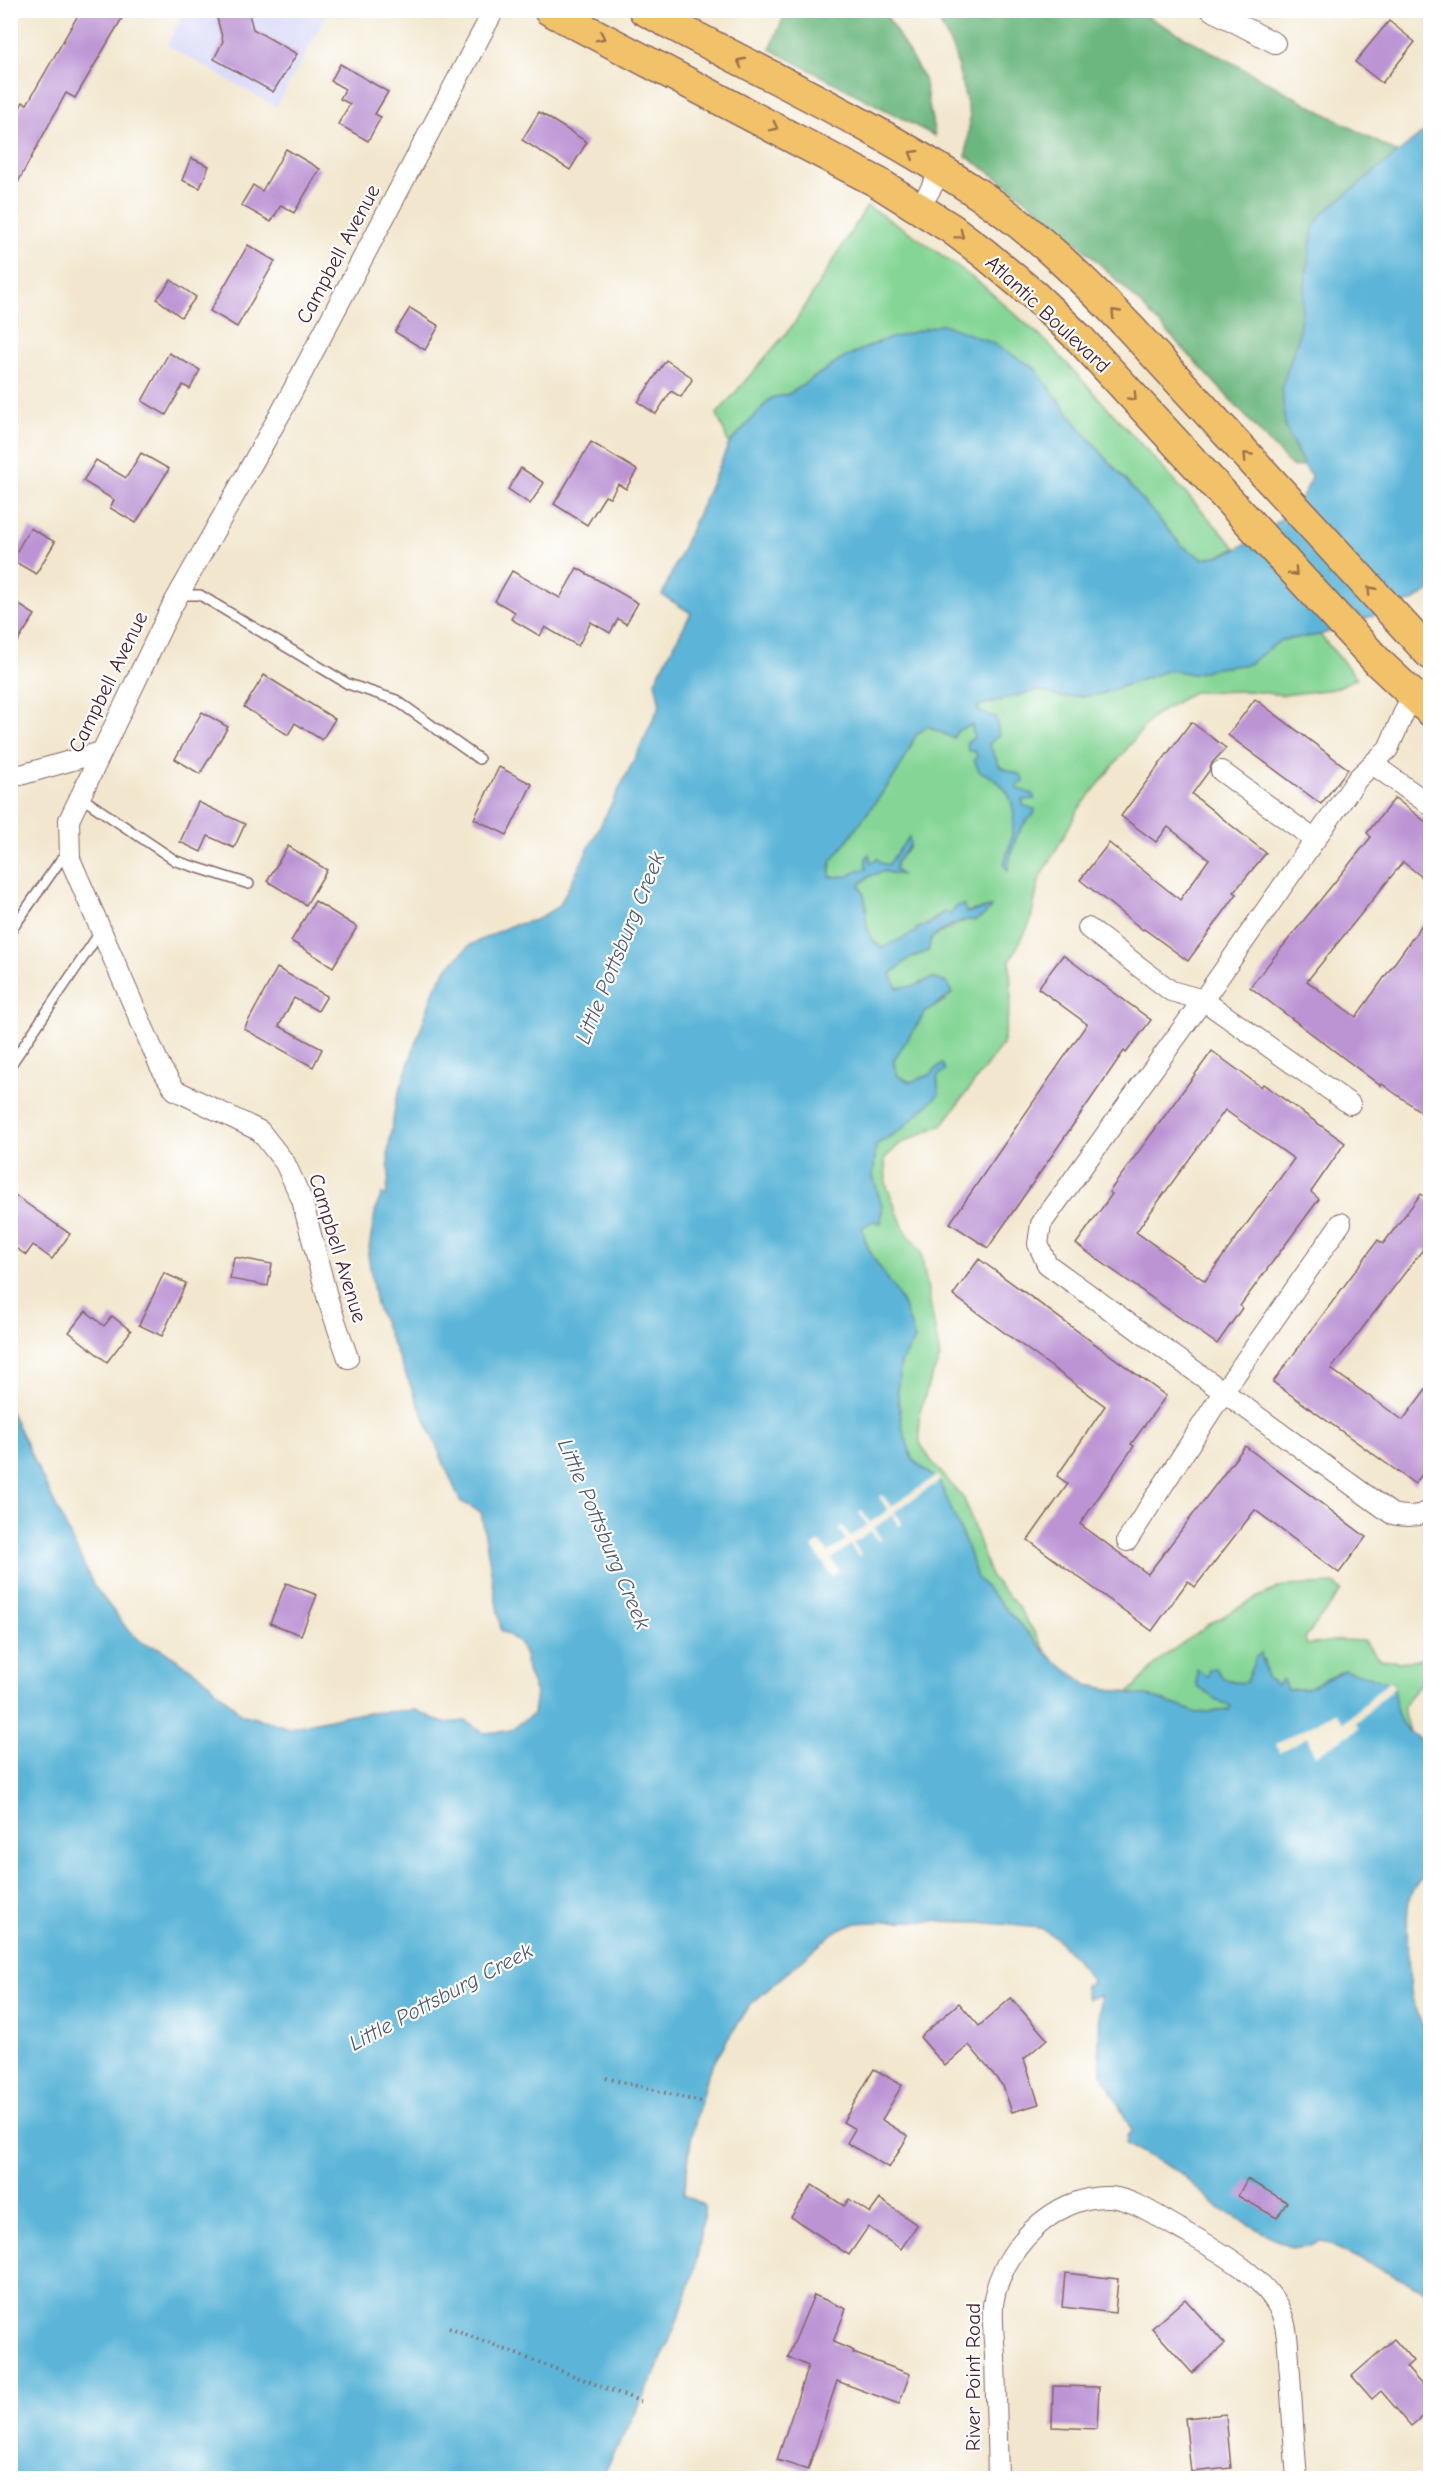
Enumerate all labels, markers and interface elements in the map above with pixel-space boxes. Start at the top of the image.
one-way arrow [594,30,605,42]
one-way arrow [736,57,747,69]
one-way arrow [767,120,778,131]
one-way arrow [909,150,919,161]
street label: Campbell Avenue [291,180,385,328]
one-way arrow [954,228,965,239]
street label: Atlantic Boulevard [981,250,1115,378]
one-way arrow [1111,309,1122,319]
one-way arrow [1126,390,1137,401]
one-way arrow [1243,452,1254,462]
one-way arrow [1287,564,1298,575]
one-way arrow [1367,586,1378,597]
street label: Campbell Avenue [63,607,153,757]
water label: Little Pottsburg Creek [570,848,670,1048]
street label: Campbell Avenue [304,1171,372,1325]
water label: Little Pottsburg Creek [552,1435,656,1633]
water label: Little Pottsburg Creek [345,1937,538,2056]
street label: River Point Road [961,2303,985,2451]

